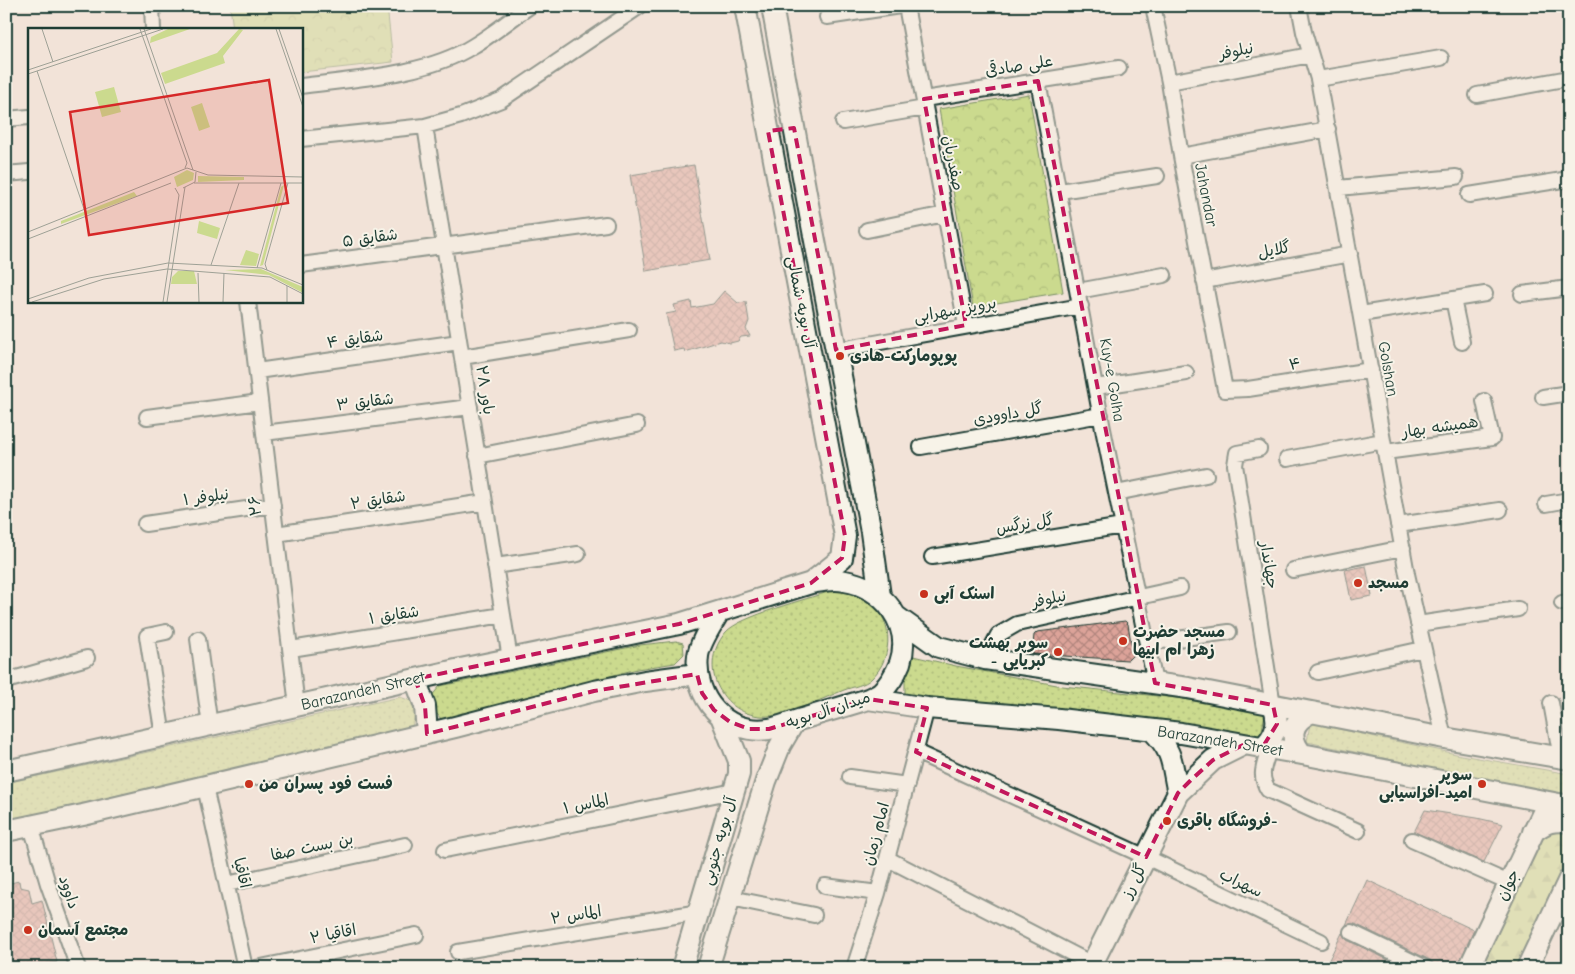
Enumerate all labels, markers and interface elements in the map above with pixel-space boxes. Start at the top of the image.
inset map [28,28,302,302]
street label: نیلوفر [1215,39,1255,65]
street label: علی صادقی [984,50,1054,81]
street label: صفدریان [939,134,967,192]
street label: Jahandar [1191,162,1221,229]
street label: شقایق ۵ [341,225,399,251]
street label: گلایل [1256,237,1292,262]
street label: آل بویه شمالی [782,254,819,351]
street label: پرویز سهرابی [912,294,998,327]
street label: شقایق ۴ [326,326,384,352]
street label: Kuy-e Golha [1096,337,1128,423]
street label: Golshan [1374,340,1402,398]
place label: پوپومارکت-هادی [850,347,958,366]
marker: پوپومارکت-هادی [834,350,846,362]
street label: ۴ [1288,354,1302,374]
street label: باور ۲۸ [472,364,498,416]
street label: شقایق ۳ [335,390,395,414]
street label: گل داوودی [972,398,1044,429]
street label: همیشه بهار [1399,413,1479,442]
street label: نیلوفر ۱ [182,485,230,510]
street label: شقایق ۲ [349,487,407,513]
street label: ۲۶ [245,495,265,517]
street label: گل نرگس [995,510,1055,537]
street label: جهاندار [1256,538,1282,590]
place label: مسجد [1368,574,1409,592]
marker: مسجد [1352,577,1364,589]
place label: اسنک آبی [934,585,994,604]
street label: نیلوفر [1028,587,1068,613]
marker: اسنک آبی [918,588,930,600]
street label: شقایق ۱ [368,602,420,628]
place label: مسجد حضرت زهرا ام ابیها [1133,623,1225,662]
place label: سوپر بهشت - کبریایی [969,634,1048,671]
marker: مسجد حضرت زهرا ام ابیها [1117,635,1129,647]
marker: سوپر بهشت - کبریایی [1052,646,1064,658]
street label: Barazandeh Street [299,668,427,714]
street label: میدان آل بویه [783,688,873,733]
street label: Barazandeh Street [1156,722,1284,760]
place label: سوپر امید-افراسیابی [1379,766,1472,803]
place label: فست فود پسران من [259,775,393,794]
marker: فست فود پسران من [243,778,255,790]
marker: سوپر امید-افراسیابی [1476,778,1488,790]
street label: الماس ۱ [562,790,610,818]
street label: آل بویه جنوبی [698,794,741,887]
street label: امام زمان [859,800,896,868]
place label: فروشگاه باقری- [1177,811,1278,831]
marker: فروشگاه باقری- [1161,815,1173,827]
street label: بن بست صفا [269,829,355,865]
street label: اقاقیا [230,856,254,890]
street label: گل رز [1116,860,1150,903]
street label: سهراب [1217,865,1265,901]
street label: جوان [1493,867,1524,904]
street label: داوود [55,873,83,911]
street label: الماس ۲ [549,902,603,928]
place label: مجتمع آسمان [38,921,128,941]
street label: اقاقیا ۲ [308,921,358,947]
marker: مجتمع آسمان [22,924,34,936]

